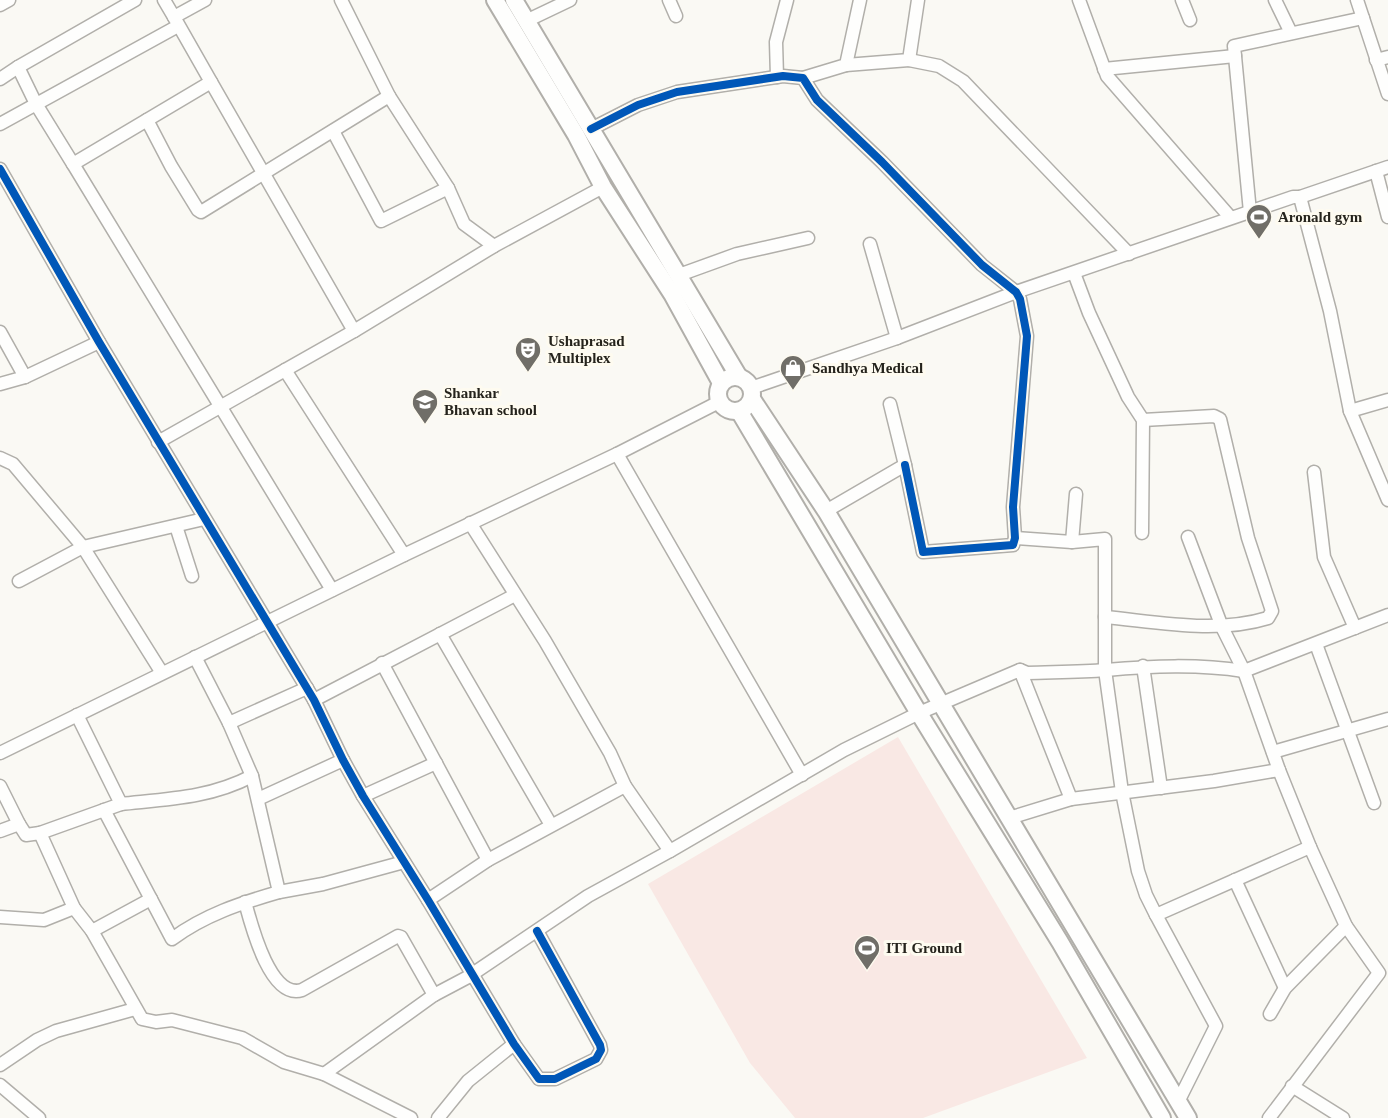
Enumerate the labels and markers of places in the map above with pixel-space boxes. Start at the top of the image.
sports icon: Aronald gym [1244,202,1274,240]
place label: Aronald gym [1278,209,1363,225]
place label: Ushaprasad Multiplex [548,333,625,366]
theatre icon: Ushaprasad Multiplex [513,335,543,373]
shop icon: Sandhya Medical [778,353,808,391]
place label: Sandhya Medical [812,360,923,376]
place label: Shankar Bhavan school [444,385,537,418]
school or university icon: Shankar Bhavan school [410,387,440,425]
sports icon: ITI Ground [852,933,882,971]
place label: ITI Ground [886,940,963,956]

